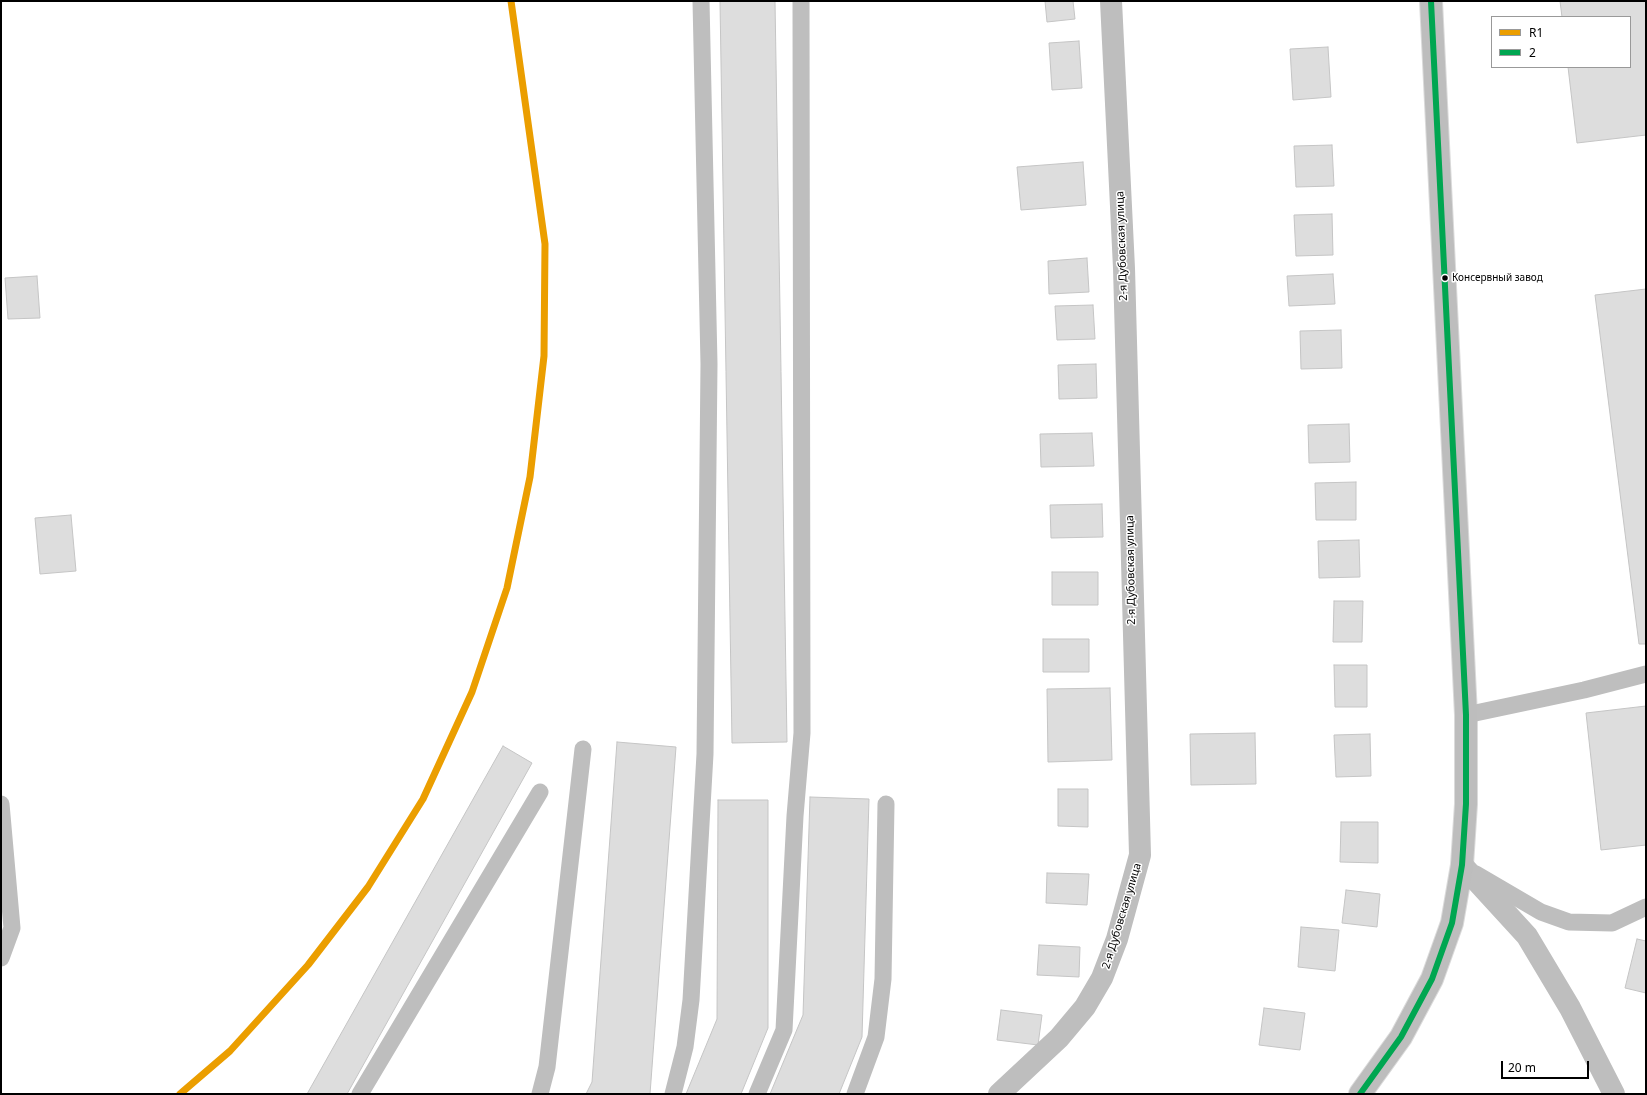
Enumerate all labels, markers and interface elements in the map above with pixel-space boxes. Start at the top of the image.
legend [1491,16,1631,68]
text: R1 [1529,24,1543,41]
text: 2 [1529,44,1536,61]
street label: 2-я Дубовская улица [1113,191,1131,301]
place label: Консервный завод [1452,272,1543,284]
marker: Консервный завод [1440,273,1450,283]
street label: 2-я Дубовская улица [1123,515,1139,625]
street label: 2-я Дубовская улица [1100,862,1144,970]
scale bar [1503,1053,1591,1079]
text: 20 m [1508,1059,1536,1076]

